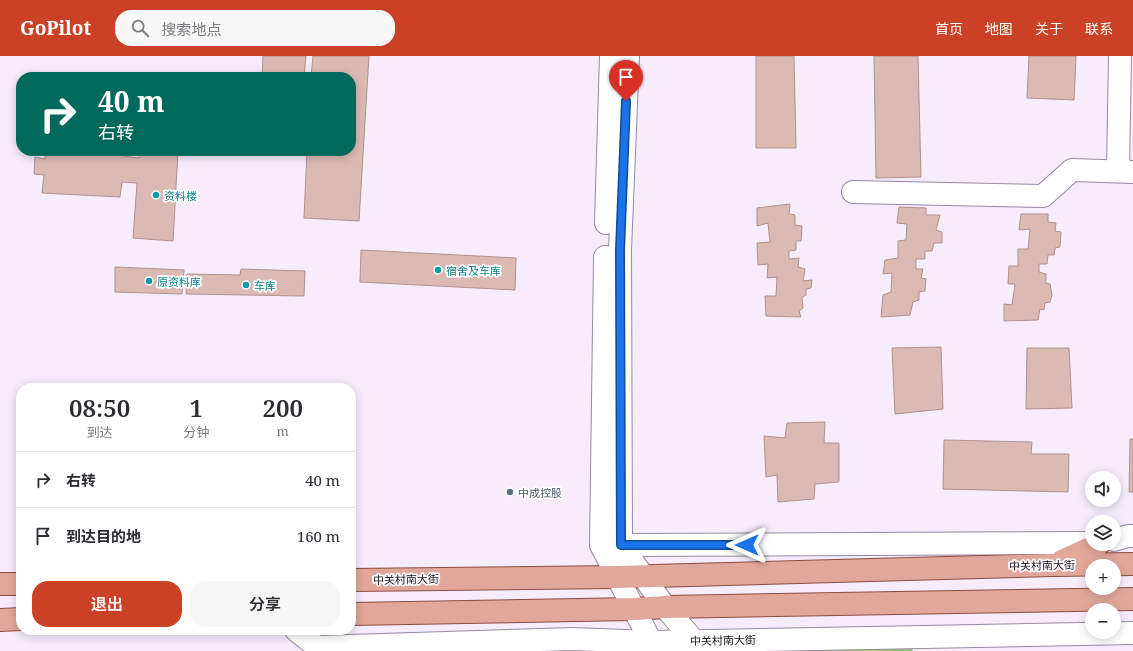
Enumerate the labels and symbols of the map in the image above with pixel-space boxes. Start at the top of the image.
pin [609,60,643,101]
place label: 资料楼 [164,188,197,203]
marker: 资料楼 [151,190,161,200]
place label: 宿舍及车库 [446,263,501,278]
marker: 宿舍及车库 [433,265,443,275]
place label: 原资料库 [157,274,201,289]
marker: 原资料库 [144,276,154,286]
place label: 车库 [254,278,276,293]
marker: 车库 [241,280,251,290]
place label: 中成控股 [518,485,562,500]
marker: 中成控股 [505,487,515,497]
position arrow [726,524,768,566]
street label: 中关村南大街 [1009,557,1075,573]
street label: 中关村南大街 [373,571,439,587]
street label: 中关村南大街 [690,632,756,648]

